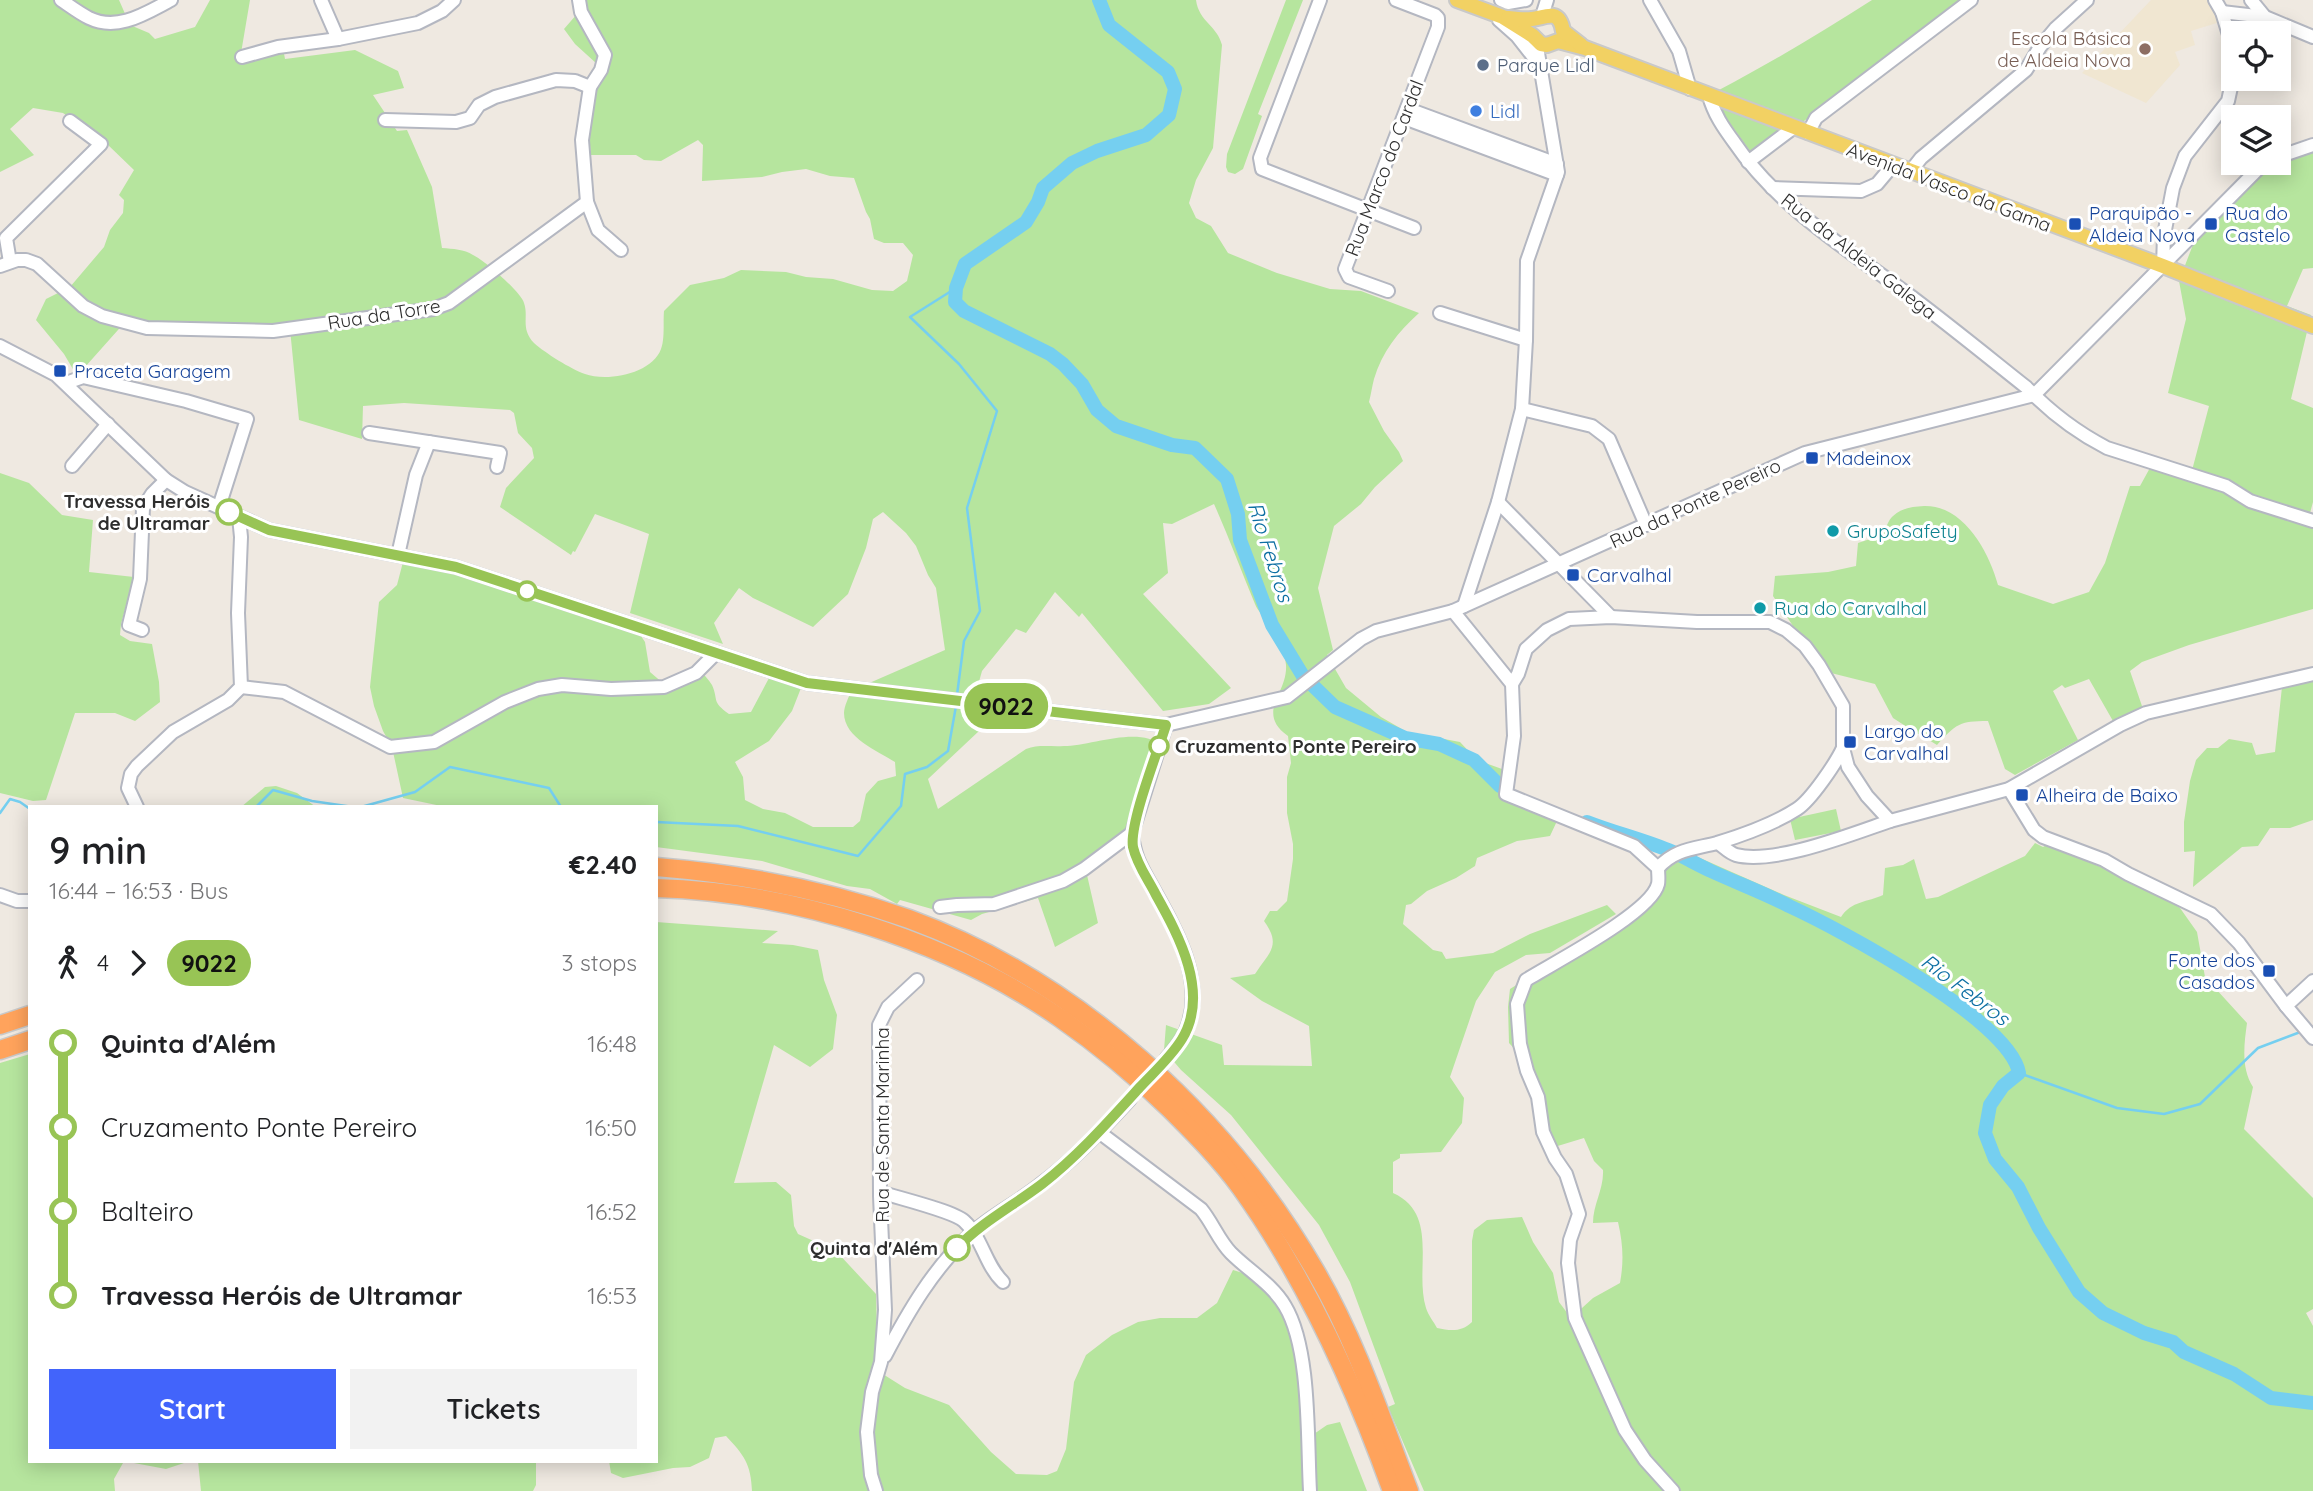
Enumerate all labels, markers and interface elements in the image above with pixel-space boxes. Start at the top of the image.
map controls [2221,21,2291,175]
button: locate [2221,21,2291,91]
place label: Escola Básica de Aldeia Nova [1997,26,2131,72]
marker: Escola Básica de Aldeia Nova [2137,41,2153,57]
place label: Parque Lidl [1497,53,1595,77]
marker: Parque Lidl [1475,57,1491,73]
street label: Rua Marco do Cardal [1339,76,1429,260]
place label: Lidl [1490,99,1520,123]
marker: Lidl [1468,103,1484,119]
button: layers [2221,105,2291,175]
street label: Avenida Vasco da Gama [1843,137,2055,237]
street label: Rua da Aldeia Galega [1776,188,1942,324]
place label: Parquipão - Aldeia Nova [2089,201,2195,247]
place label: Rua do Castelo [2225,201,2291,247]
marker: Parquipão - Aldeia Nova [2067,216,2083,232]
marker: Rua do Castelo [2203,216,2219,232]
street label: Rua da Torre [326,293,442,335]
place label: Praceta Garagem [74,359,231,383]
marker: Praceta Garagem [52,363,68,379]
place label: Madeinox [1826,446,1911,470]
marker: Madeinox [1804,450,1820,466]
street label: Rua da Ponte Pereiro [1606,453,1784,553]
place label: Travessa Heróis de Ultramar [63,489,210,535]
marker: Travessa Heróis de Ultramar [216,499,242,525]
water label: Rio Febros [1243,499,1300,606]
place label: GrupoSafety [1847,519,1958,543]
marker: GrupoSafety [1825,523,1841,539]
place label: Carvalhal [1587,563,1672,587]
marker: Carvalhal [1565,567,1581,583]
unlabelled marker [517,581,537,601]
place label: Rua do Carvalhal [1774,596,1927,620]
marker: Rua do Carvalhal [1752,600,1768,616]
line badge: 9022 [957,683,1055,729]
text: 9022 [978,691,1034,721]
place label: Largo do Carvalhal [1864,719,1949,765]
place label: Cruzamento Ponte Pereiro [1175,734,1417,758]
marker: Largo do Carvalhal [1842,734,1858,750]
marker: Cruzamento Ponte Pereiro [1149,736,1169,756]
place label: Alheira de Baixo [2036,783,2178,807]
marker: Alheira de Baixo [2014,787,2030,803]
text: 9 min [49,826,147,874]
text: €2.40 [569,848,637,881]
text: 16:44 – 16:53 · Bus [49,876,228,905]
icon: walk [49,944,87,982]
icon: forward [119,944,157,982]
text: 4 [97,948,109,977]
text: 9022 [181,948,237,978]
text: 3 stops [562,948,637,977]
water label: Rio Febros [1917,948,2016,1031]
place label: Fonte dos Casados [2168,948,2255,994]
marker: Fonte dos Casados [2261,963,2277,979]
text: Quinta d'Além [101,1027,276,1060]
street label: Rua de Santa Marinha [870,1027,894,1223]
text: 16:48 [587,1029,637,1058]
text: Cruzamento Ponte Pereiro [101,1111,417,1144]
text: 16:50 [586,1113,637,1142]
text: Balteiro [101,1195,194,1228]
text: 16:52 [587,1197,637,1226]
marker: Quinta d'Além [944,1235,970,1261]
place label: Quinta d'Além [810,1236,938,1260]
text: Travessa Heróis de Ultramar [101,1279,463,1312]
text: 16:53 [587,1281,637,1310]
button: Start [49,1369,336,1449]
button: Tickets [350,1369,637,1449]

